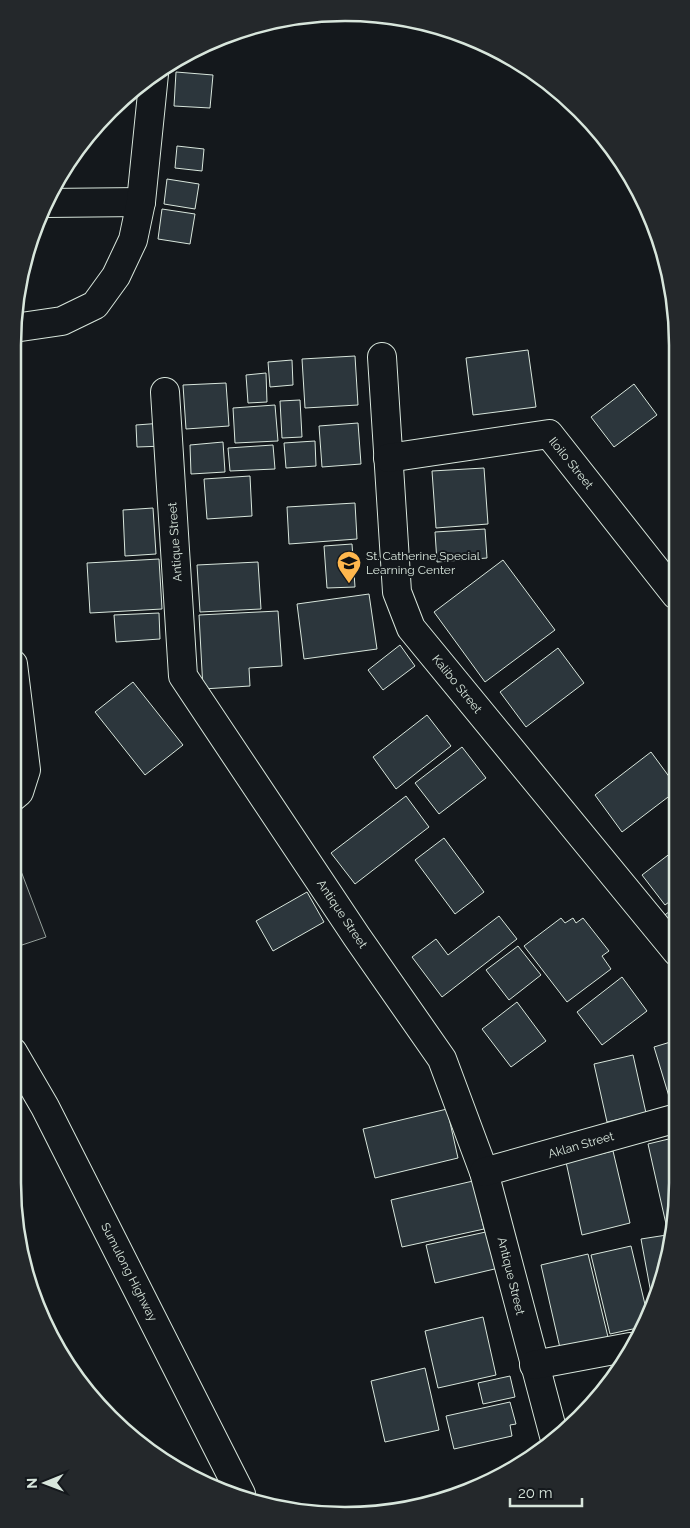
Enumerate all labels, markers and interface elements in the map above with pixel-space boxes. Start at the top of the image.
street label: Iloilo Street [546,434,596,492]
street label: Antique Street [165,502,185,582]
place label: St. Catherine Special Learning Center [366,549,481,577]
school or university icon: St. Catherine Special Learning Center [336,550,362,584]
street label: Kalibo Street [429,652,485,716]
street label: Antique Street [314,877,370,951]
street label: Aklan Street [547,1129,615,1161]
street label: Sumulong Highway [98,1220,160,1324]
street label: Antique Street [495,1236,527,1316]
north arrow [20,1458,70,1508]
scale bar [510,1476,582,1508]
text: N [24,1478,40,1489]
text: 20 m [518,1484,553,1502]

